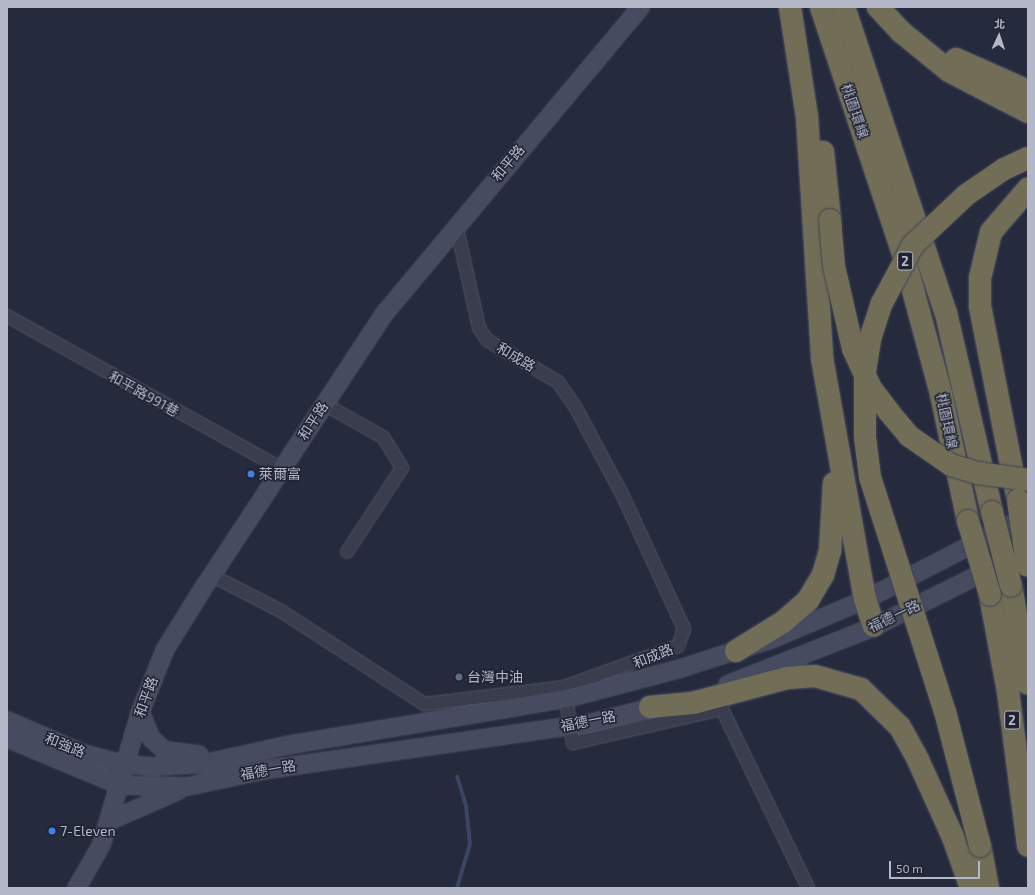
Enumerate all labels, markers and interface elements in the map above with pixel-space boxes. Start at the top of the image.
north arrow [979,16,1019,56]
text: 北 [994,17,1005,30]
street label: 桃園環線 [838,82,872,140]
street label: 和平路 [488,142,528,184]
road number: 2 [897,250,913,272]
street label: 和成路 [494,339,538,375]
street label: 和平路991巷 [106,368,182,420]
street label: 桃園環線 [933,392,961,450]
street label: 和平路 [295,399,331,443]
place label: 萊爾富 [259,466,301,482]
marker: 萊爾富 [246,469,256,479]
street label: 福德一路 [865,596,923,636]
street label: 和成路 [630,640,676,672]
place label: 台灣中油 [467,669,523,685]
marker: 台灣中油 [454,672,464,682]
street label: 和平路 [131,674,161,720]
street label: 福德一路 [559,707,617,735]
road number: 2 [1004,709,1020,731]
street label: 和強路 [42,729,88,761]
street label: 福德一路 [239,757,297,783]
place label: 7-Eleven [60,823,116,839]
marker: 7-Eleven [47,826,57,836]
scale bar [891,853,982,879]
text: 50 m [896,861,923,875]

